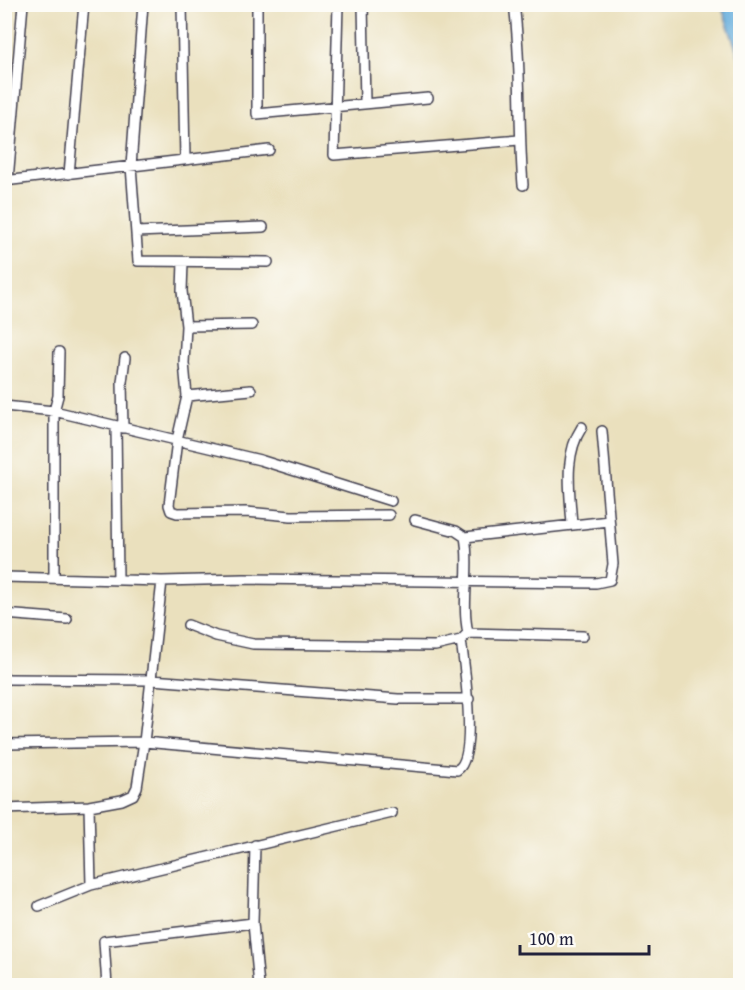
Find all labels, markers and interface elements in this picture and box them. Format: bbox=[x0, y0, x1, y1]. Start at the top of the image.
scale bar bbox=[520, 918, 649, 956]
text: 100 m bbox=[529, 925, 574, 952]

